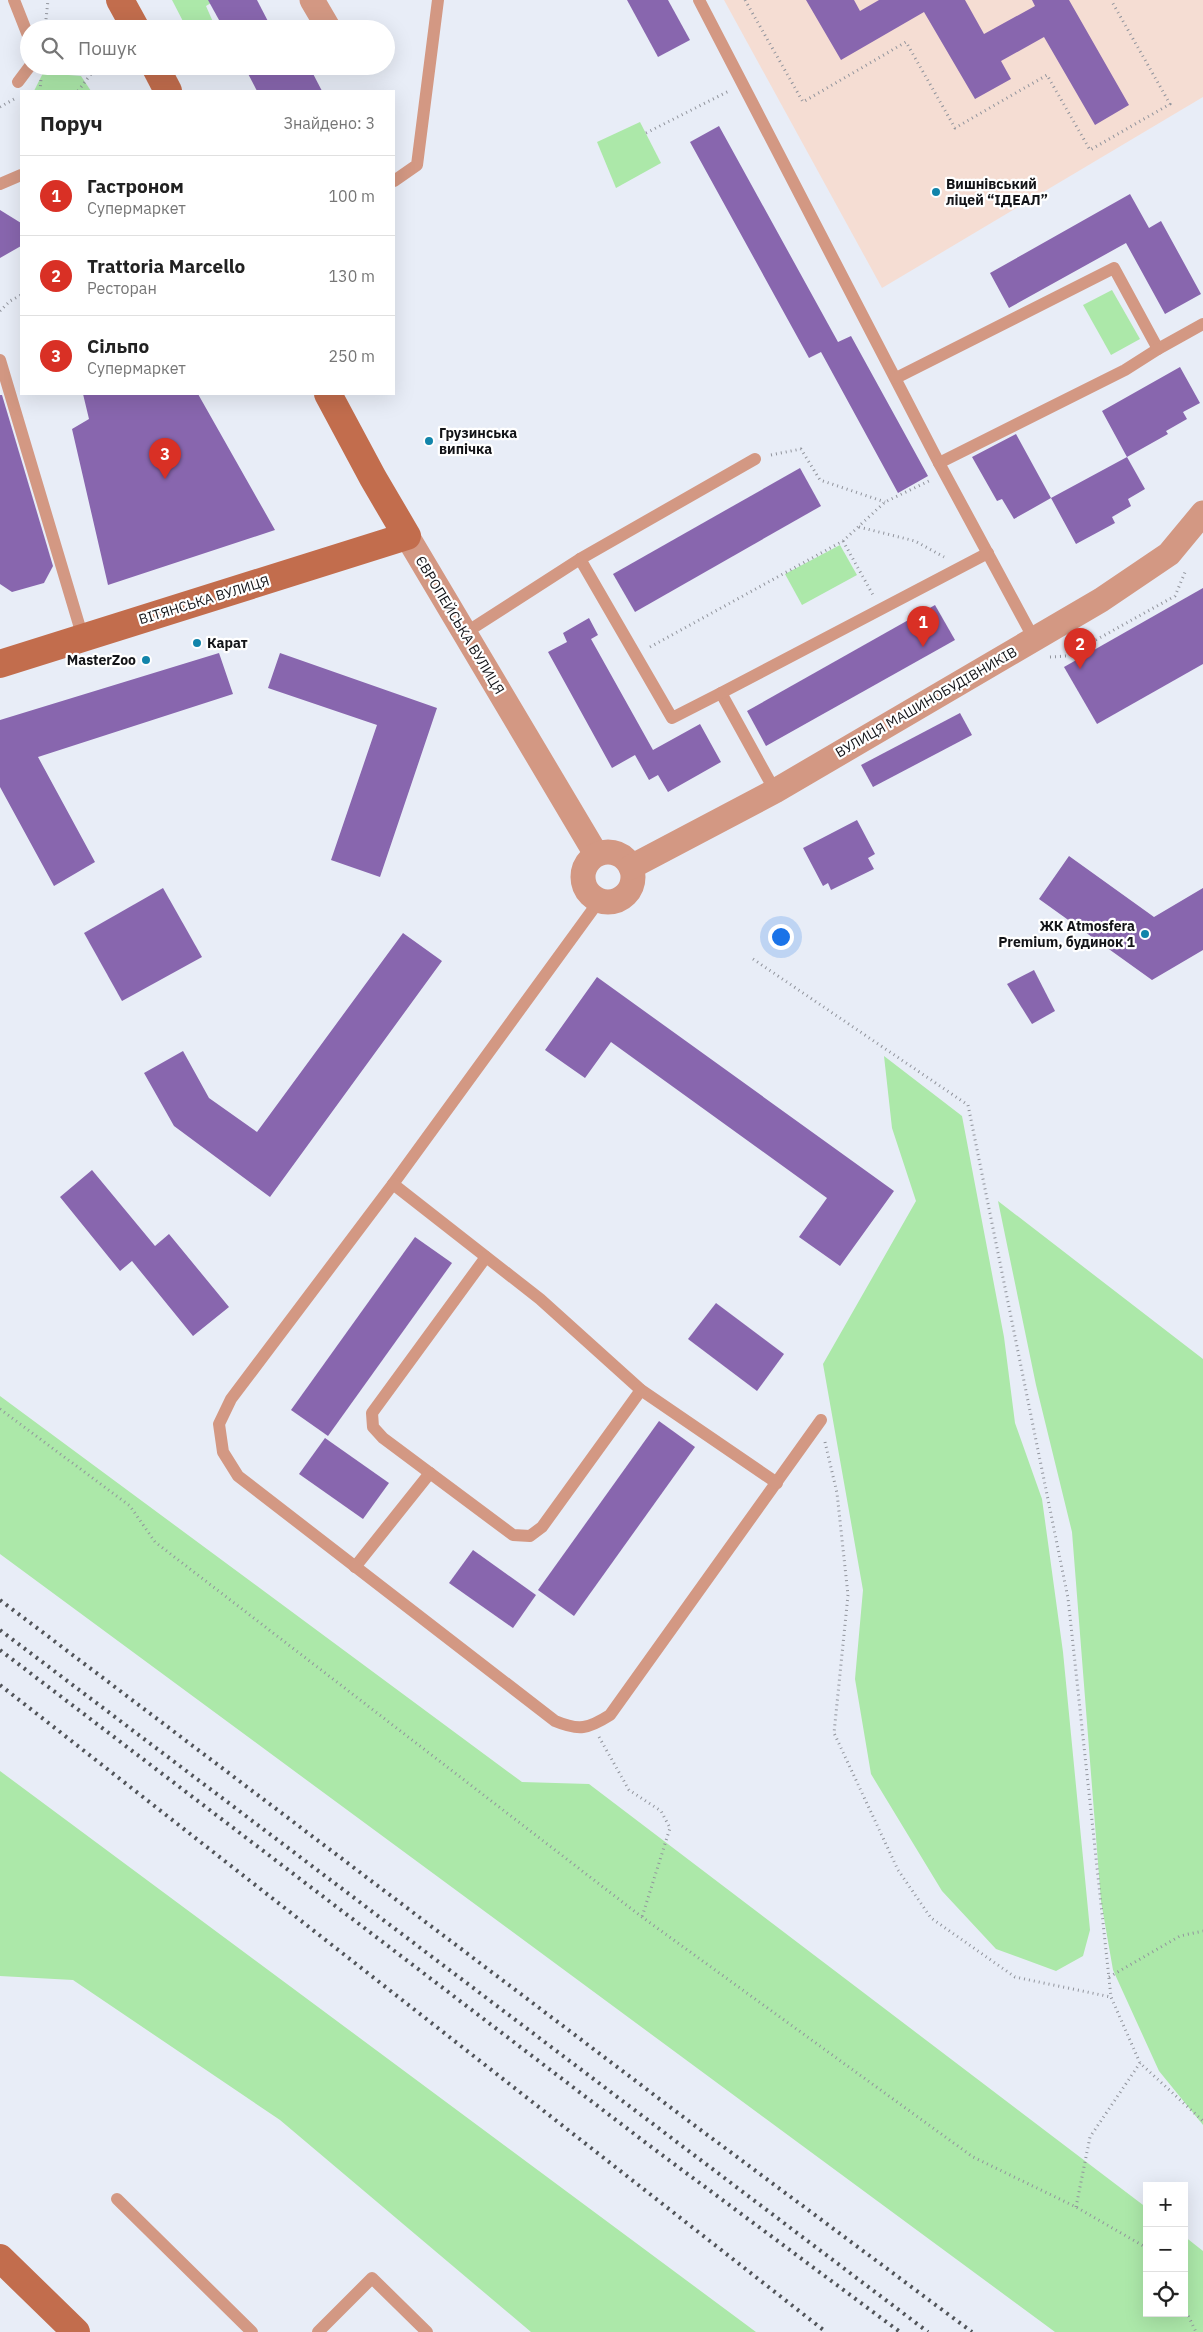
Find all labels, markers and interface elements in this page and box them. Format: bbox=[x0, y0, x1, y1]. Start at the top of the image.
search box bbox=[20, 20, 395, 75]
icon: search bbox=[38, 34, 66, 62]
text: Пошук bbox=[78, 36, 137, 60]
text: Поруч bbox=[40, 109, 103, 137]
text: Знайдено: 3 bbox=[283, 113, 375, 133]
text: Гастроном bbox=[87, 174, 184, 198]
place label: Вишнівський ліцей “ІДЕАЛ” bbox=[946, 175, 1048, 209]
text: 1 bbox=[51, 186, 61, 206]
text: 100 m bbox=[328, 186, 375, 206]
marker: Вишнівський ліцей “ІДЕАЛ” bbox=[930, 186, 942, 198]
text: Супермаркет bbox=[87, 198, 186, 218]
text: Trattoria Marcello bbox=[87, 254, 245, 278]
text: 2 bbox=[51, 266, 61, 286]
text: 130 m bbox=[328, 266, 375, 286]
text: Ресторан bbox=[87, 278, 157, 298]
text: Сільпо bbox=[87, 334, 149, 358]
text: 3 bbox=[51, 346, 61, 366]
text: 250 m bbox=[328, 346, 375, 366]
text: Супермаркет bbox=[87, 358, 186, 378]
place label: Грузинська випічка bbox=[439, 424, 517, 458]
marker: Грузинська випічка bbox=[423, 435, 435, 447]
pin: 3 bbox=[149, 438, 181, 479]
street label: ЄВРОПЕЙСЬКА ВУЛИЦЯ bbox=[412, 552, 509, 698]
street label: ВІТЯНСЬКА ВУЛИЦЯ bbox=[136, 572, 272, 628]
pin: 1 bbox=[907, 606, 939, 647]
pin: 2 bbox=[1064, 628, 1096, 669]
place label: Карат bbox=[207, 634, 248, 652]
marker: Карат bbox=[191, 637, 203, 649]
street label: ВУЛИЦЯ МАШИНОБУДІВНИКІВ bbox=[832, 642, 1020, 762]
place label: MasterZoo bbox=[67, 651, 136, 669]
marker: MasterZoo bbox=[140, 654, 152, 666]
place label: ЖК Atmosfera Premium, будинок 1 bbox=[998, 917, 1136, 951]
your location bbox=[768, 924, 794, 950]
marker: ЖК Atmosfera Premium, будинок 1 bbox=[1139, 928, 1151, 940]
map controls bbox=[1143, 2182, 1188, 2317]
button: + bbox=[1143, 2182, 1188, 2227]
button: − bbox=[1143, 2227, 1188, 2272]
button: locate bbox=[1143, 2272, 1188, 2317]

